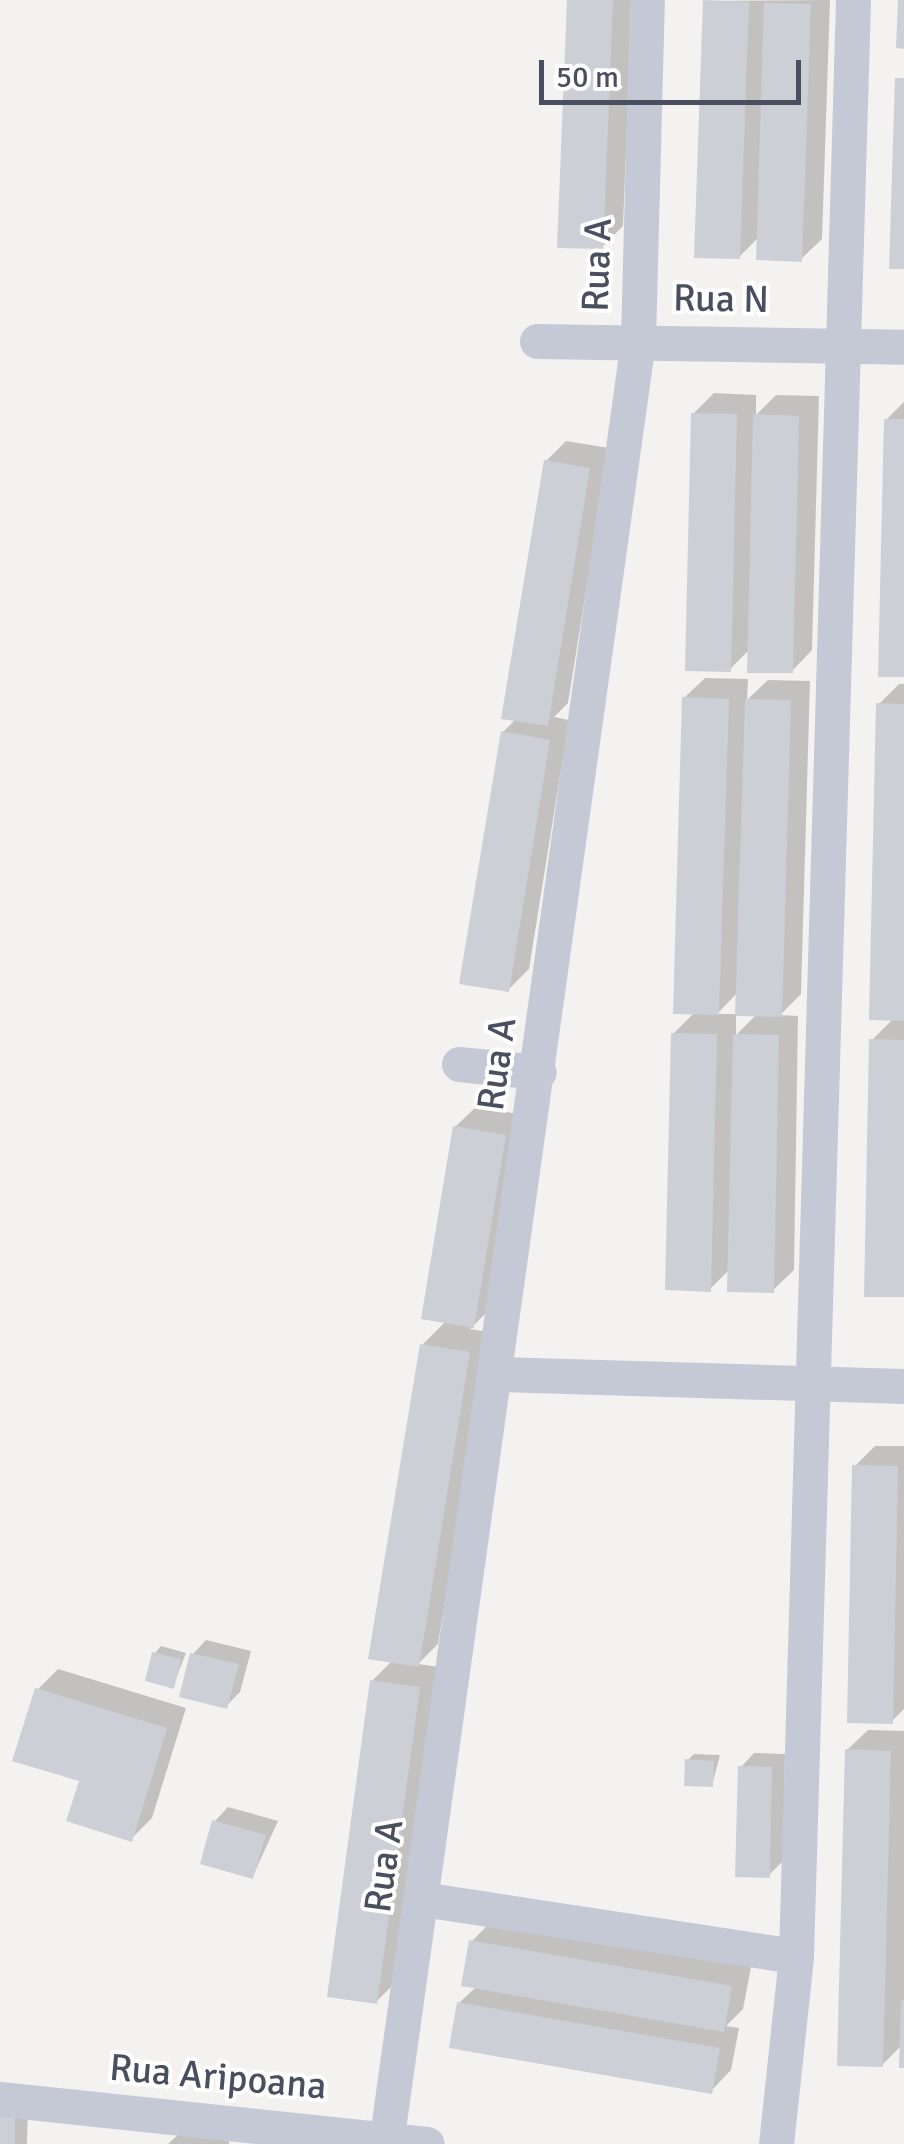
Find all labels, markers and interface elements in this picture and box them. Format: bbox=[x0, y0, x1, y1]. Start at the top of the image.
scale bar bbox=[544, 40, 806, 102]
text: 50 m bbox=[556, 59, 619, 96]
street label: Rua A bbox=[573, 217, 621, 313]
street label: Rua N bbox=[672, 275, 770, 323]
street label: Rua A bbox=[468, 1014, 526, 1114]
street label: Rua A bbox=[355, 1816, 413, 1916]
street label: Rua Aripoana bbox=[108, 2045, 328, 2109]

